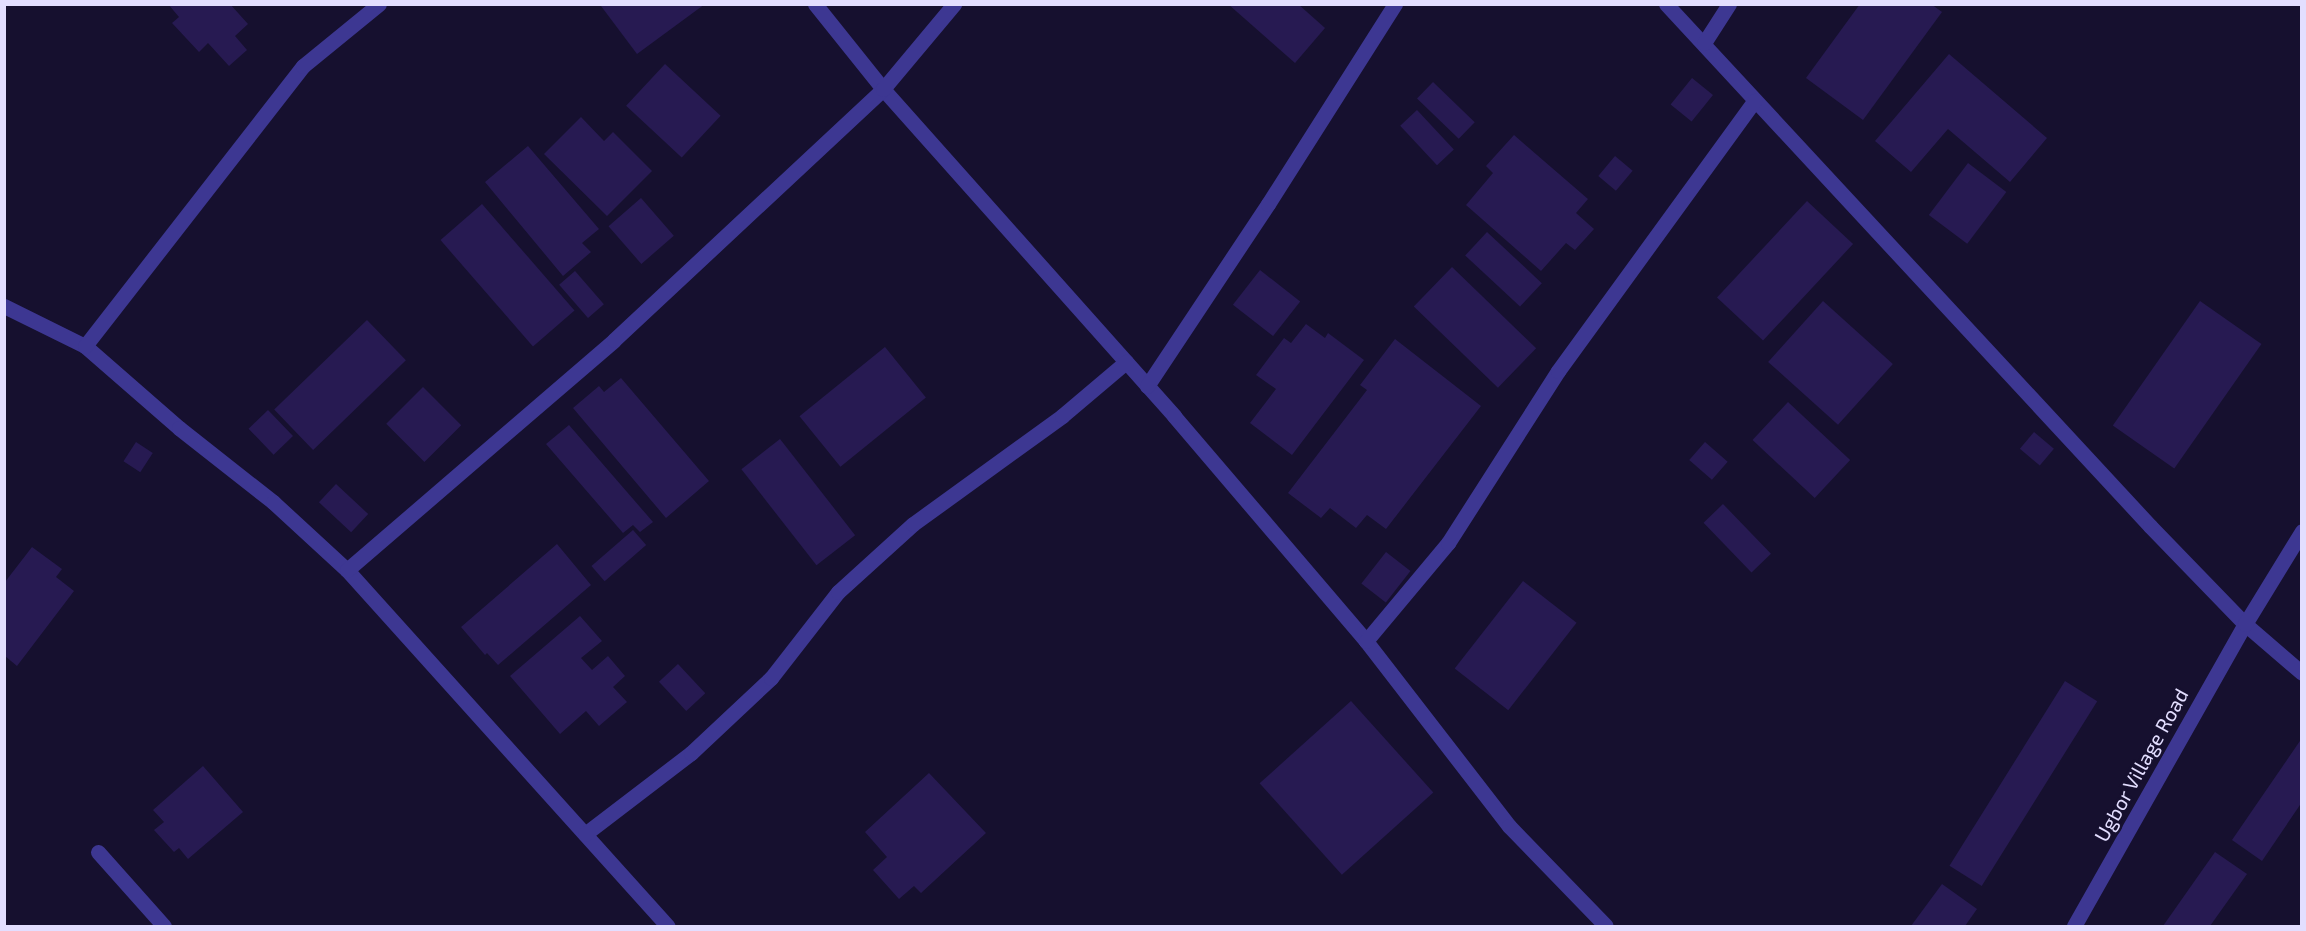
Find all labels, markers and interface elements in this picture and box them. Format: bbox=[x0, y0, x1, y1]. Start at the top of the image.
street label: Ugbor Village Road bbox=[2089, 684, 2193, 846]

